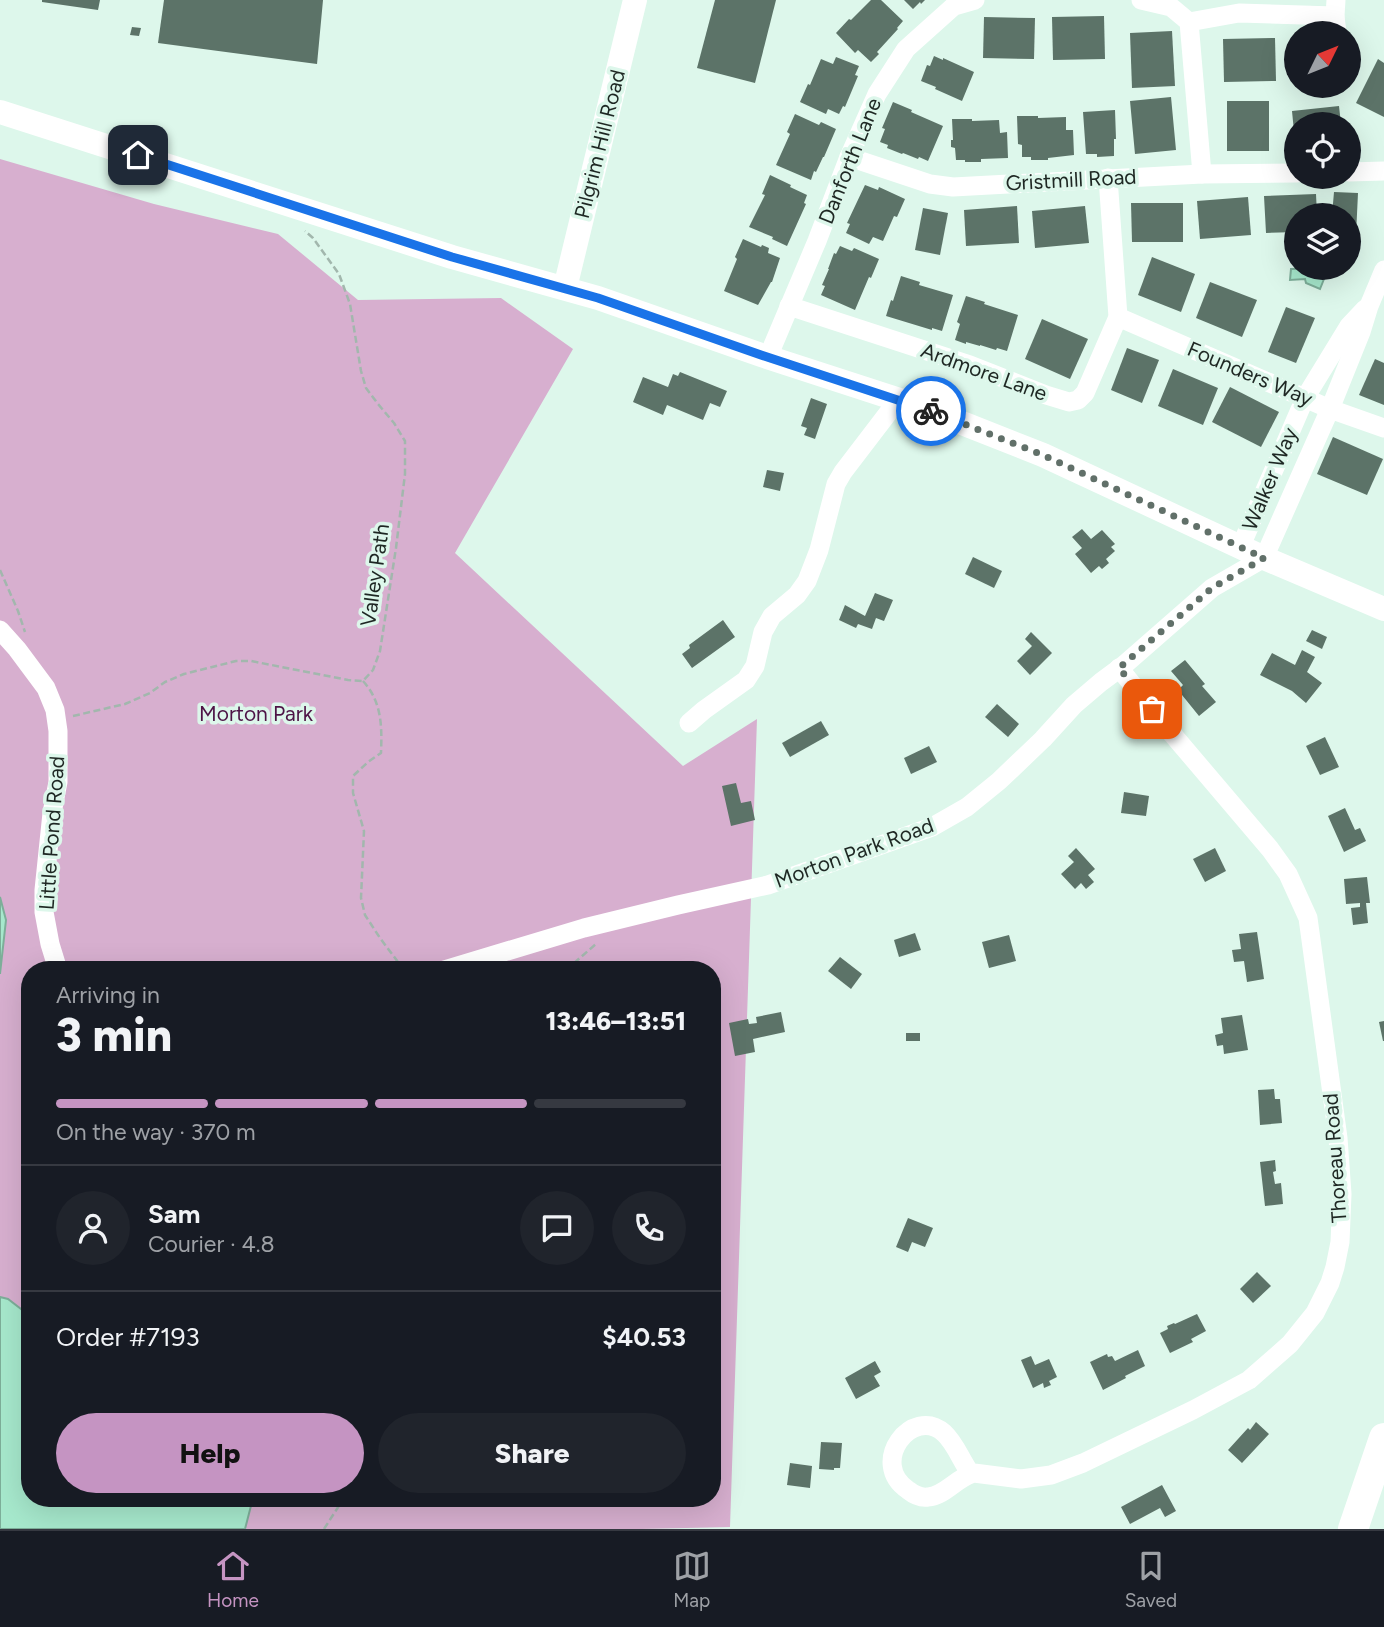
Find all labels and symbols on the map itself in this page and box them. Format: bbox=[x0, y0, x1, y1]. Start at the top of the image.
north arrow bbox=[1284, 21, 1362, 98]
street label: Pilgrim Hill Road bbox=[569, 67, 630, 221]
street label: Danforth Lane bbox=[813, 94, 886, 227]
pin bbox=[108, 125, 168, 185]
street label: Gristmill Road bbox=[1005, 164, 1137, 195]
street label: Founders Way bbox=[1184, 336, 1317, 411]
street label: Ardmore Lane bbox=[918, 337, 1051, 406]
courier bbox=[896, 376, 966, 446]
street label: Walker Way bbox=[1237, 424, 1302, 534]
street label: Valley Path bbox=[355, 522, 394, 628]
pin bbox=[1122, 679, 1182, 739]
park label: Morton Park bbox=[199, 701, 314, 726]
street label: Little Pond Road bbox=[34, 755, 69, 911]
street label: Morton Park Road bbox=[771, 812, 937, 893]
street label: Thoreau Road bbox=[1317, 1092, 1352, 1224]

